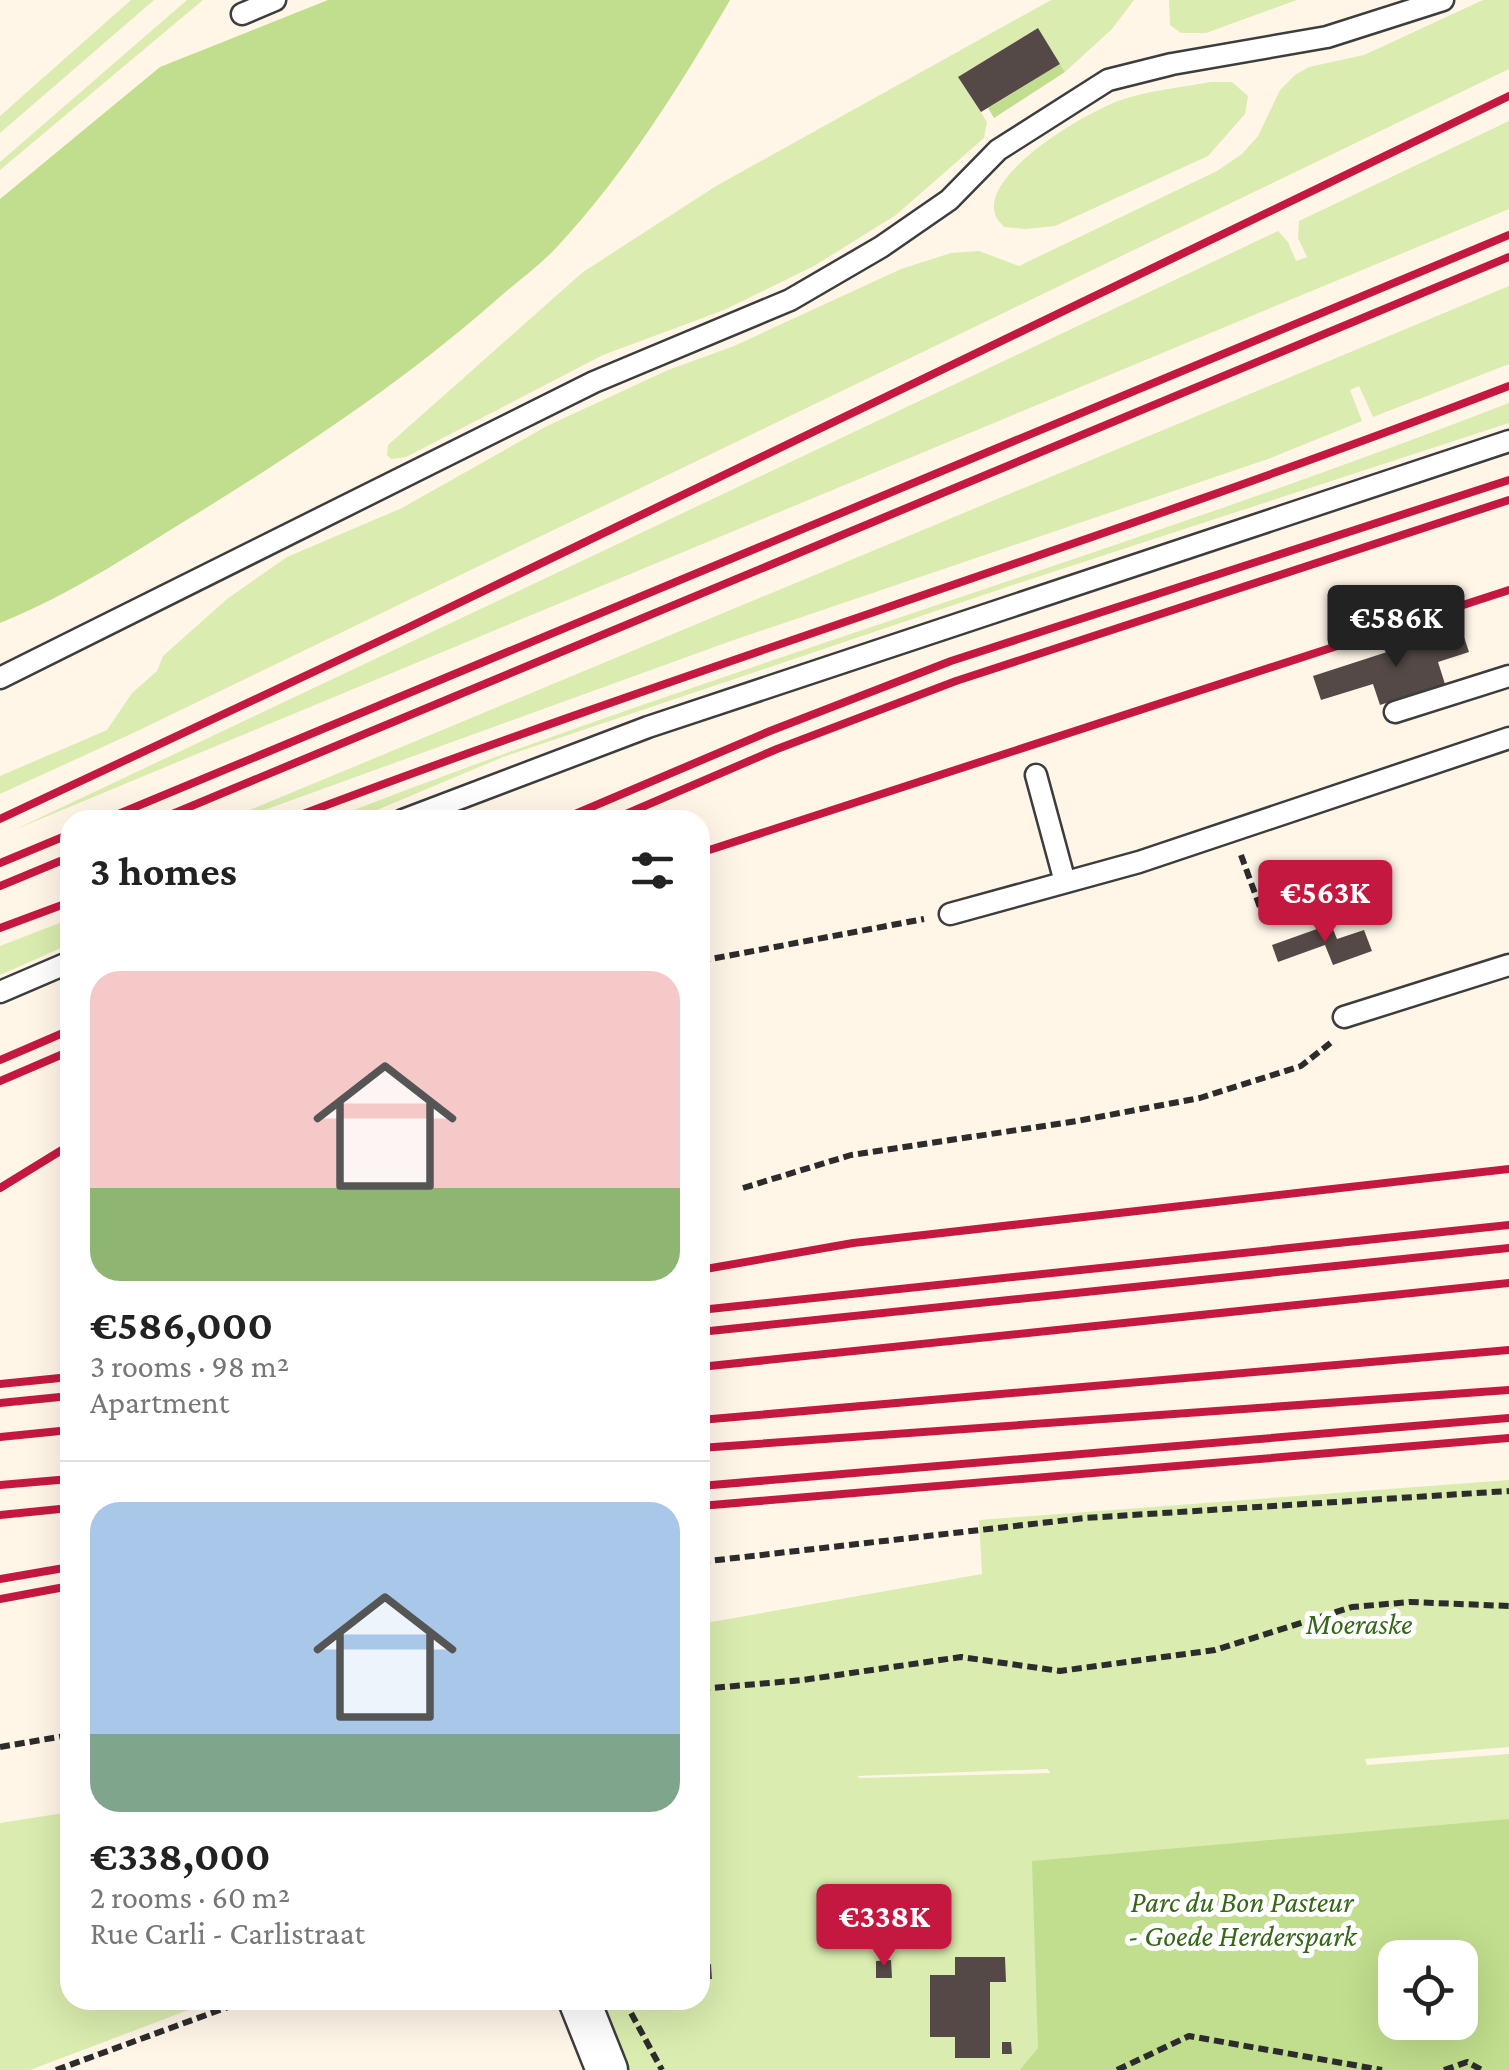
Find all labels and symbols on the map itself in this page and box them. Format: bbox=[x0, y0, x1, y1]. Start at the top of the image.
pin: €586K bbox=[1326, 585, 1466, 670]
pin: €563K bbox=[1255, 860, 1395, 945]
park label: Moeraske bbox=[1305, 1607, 1412, 1640]
pin: €338K bbox=[814, 1884, 954, 1969]
park label: Parc du Bon Pasteur - Goede Herderspark bbox=[1128, 1885, 1358, 1953]

